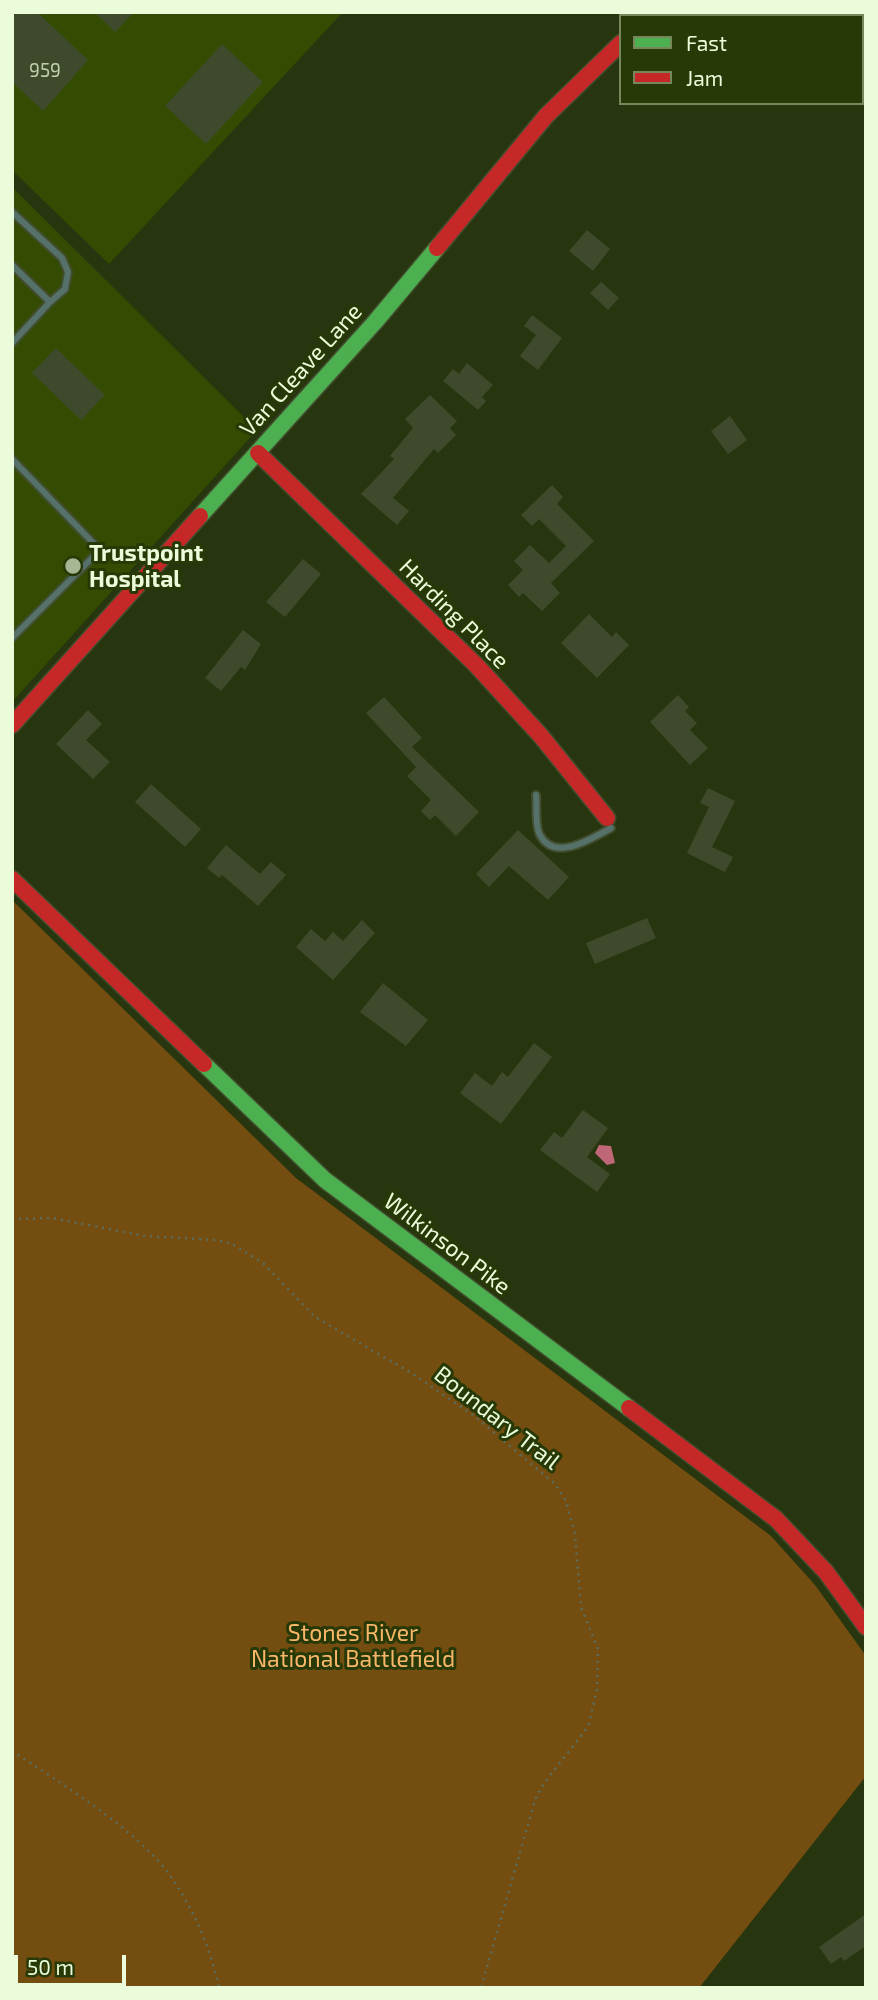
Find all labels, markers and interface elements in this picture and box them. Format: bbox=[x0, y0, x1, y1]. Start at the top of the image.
legend bbox=[619, 14, 864, 105]
text: Fast bbox=[686, 30, 727, 55]
house number: 959 bbox=[29, 60, 61, 82]
text: Jam bbox=[686, 65, 723, 90]
street label: Van Cleave Lane bbox=[234, 298, 368, 442]
place label: Trustpoint Hospital bbox=[89, 539, 203, 593]
street label: Harding Place bbox=[393, 553, 515, 675]
marker: Trustpoint Hospital bbox=[63, 556, 83, 576]
street label: Wilkinson Pike bbox=[378, 1187, 516, 1301]
street label: Boundary Trail bbox=[429, 1360, 565, 1476]
park label: Stones River National Battlefield bbox=[251, 1619, 455, 1673]
scale bar bbox=[18, 1940, 130, 1984]
text: 50 m bbox=[27, 1954, 74, 1979]

